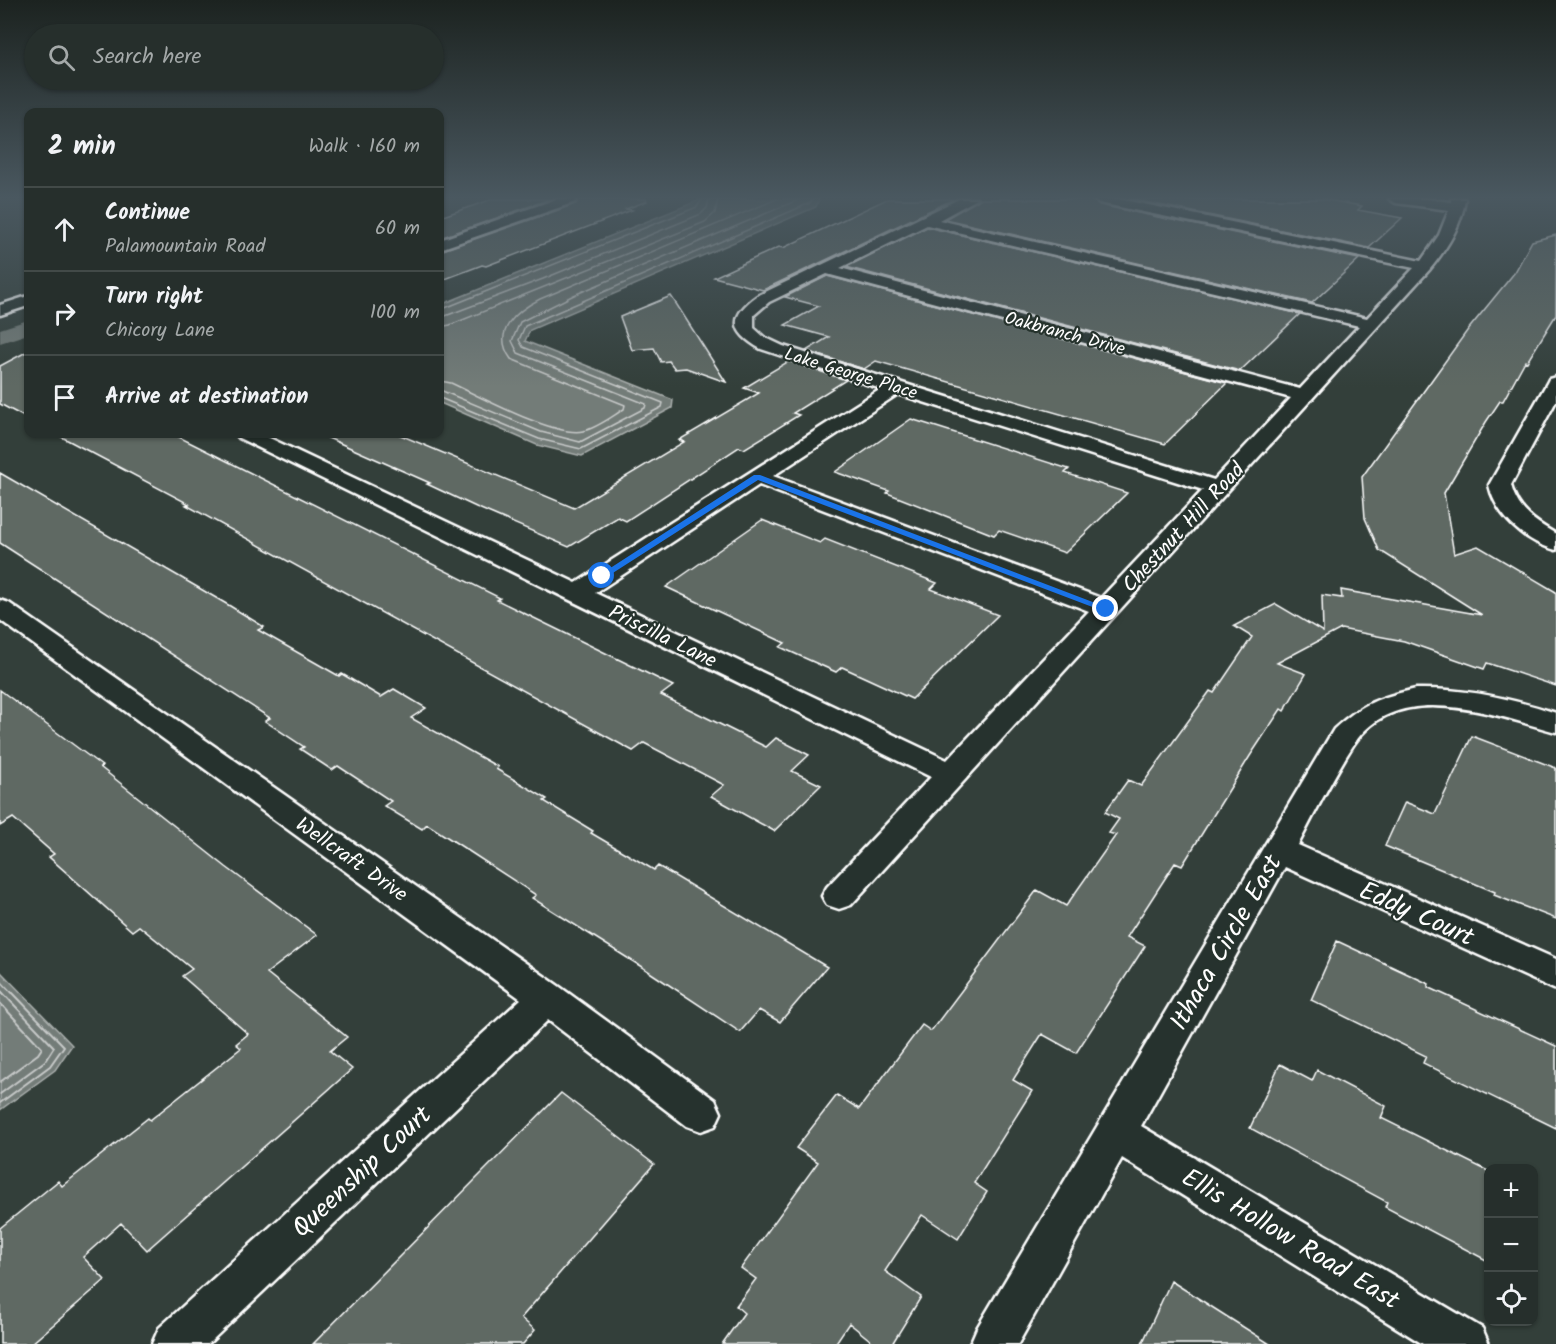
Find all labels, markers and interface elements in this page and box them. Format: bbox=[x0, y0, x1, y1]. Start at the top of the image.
search box bbox=[24, 24, 444, 90]
text: Search here bbox=[93, 40, 201, 75]
icon: search bbox=[45, 41, 78, 74]
text: 2 min bbox=[48, 126, 116, 168]
text: Walk · 160 m bbox=[309, 131, 420, 163]
text: Continue bbox=[105, 196, 190, 231]
icon: ahead bbox=[48, 213, 81, 246]
text: 60 m bbox=[375, 213, 420, 245]
text: Palamountain Road bbox=[105, 231, 265, 263]
text: Turn right bbox=[105, 280, 203, 315]
icon: right bbox=[48, 297, 81, 330]
text: 100 m bbox=[370, 297, 420, 329]
street label: Oakbranch Drive bbox=[1001, 304, 1128, 364]
text: Chicory Lane bbox=[105, 315, 214, 347]
street label: Lake George Place bbox=[780, 340, 921, 408]
text: Arrive at destination bbox=[105, 380, 308, 415]
icon: arrive bbox=[48, 381, 81, 414]
street label: Chestnut Hill Road bbox=[1115, 455, 1254, 601]
route start bbox=[588, 562, 614, 588]
route end bbox=[1092, 595, 1118, 621]
street label: Priscilla Lane bbox=[602, 597, 723, 678]
street label: Wellcraft Drive bbox=[288, 809, 415, 912]
street label: Ithaca Circle East bbox=[1159, 846, 1295, 1039]
street label: Eddy Court bbox=[1352, 871, 1481, 959]
street label: Queenship Court bbox=[283, 1095, 443, 1249]
street label: Ellis Hollow Road East bbox=[1173, 1158, 1408, 1322]
map controls bbox=[1484, 1164, 1538, 1326]
button: + bbox=[1484, 1164, 1538, 1218]
button: − bbox=[1484, 1218, 1538, 1272]
button: locate bbox=[1484, 1272, 1538, 1326]

